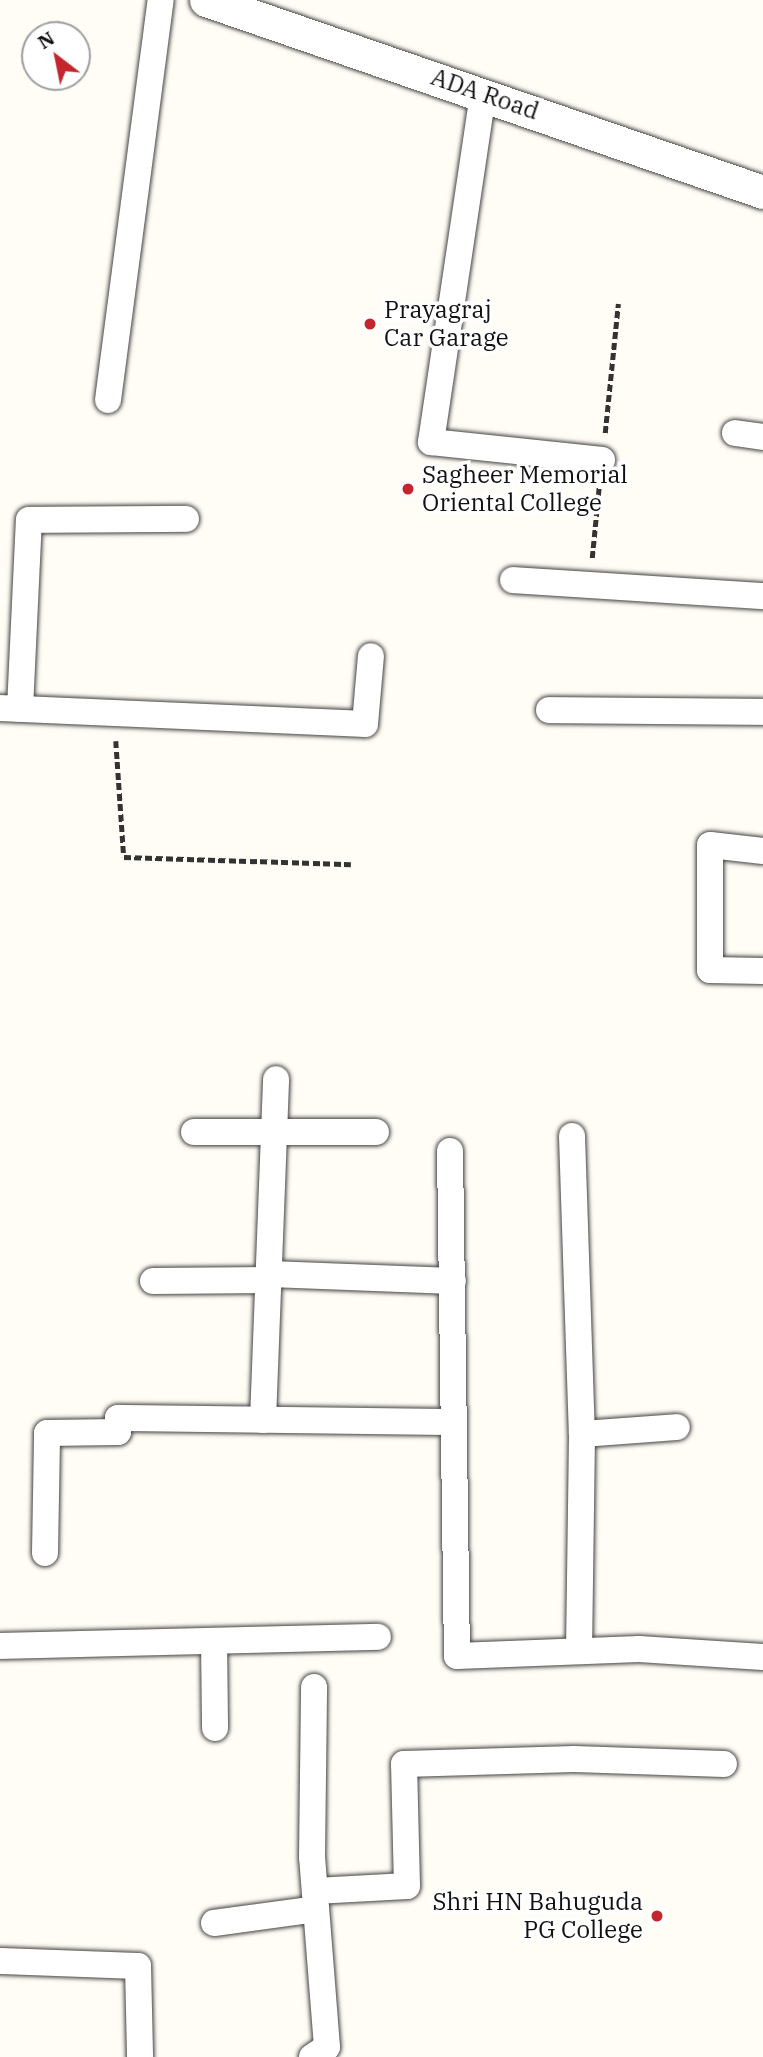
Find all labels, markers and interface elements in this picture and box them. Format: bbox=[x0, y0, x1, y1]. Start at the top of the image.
north arrow bbox=[21, 21, 91, 91]
text: N bbox=[33, 26, 59, 54]
street label: ADA Road bbox=[427, 62, 543, 126]
place label: Prayagraj Car Garage bbox=[384, 296, 509, 352]
marker: Prayagraj Car Garage bbox=[362, 316, 378, 332]
place label: Sagheer Memorial Oriental College bbox=[422, 461, 628, 517]
marker: Sagheer Memorial Oriental College bbox=[400, 481, 416, 497]
place label: Shri HN Bahuguda PG College bbox=[432, 1888, 643, 1944]
marker: Shri HN Bahuguda PG College bbox=[649, 1908, 665, 1924]

